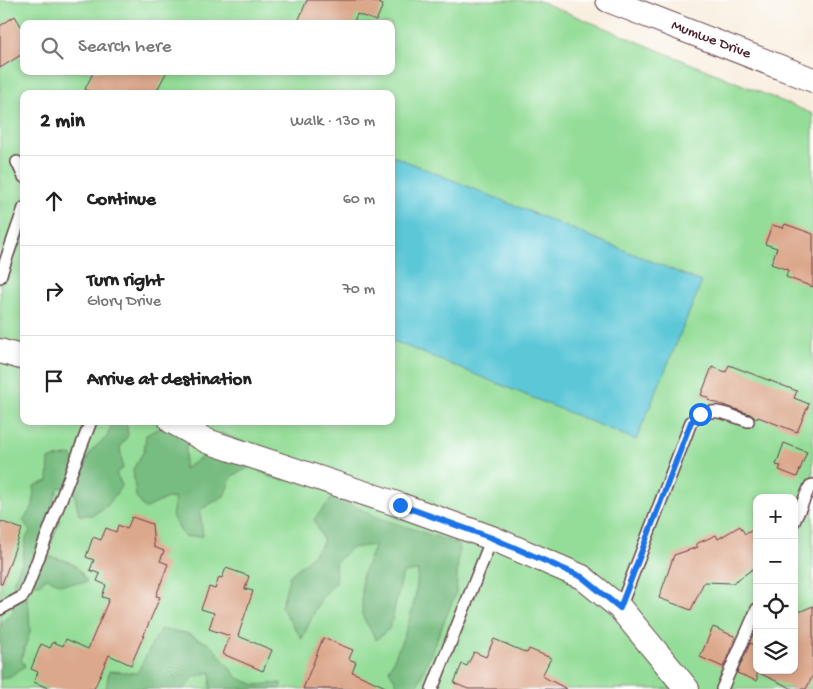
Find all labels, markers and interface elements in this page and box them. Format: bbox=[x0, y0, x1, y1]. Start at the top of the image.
street label: Mumwe Drive bbox=[669, 17, 754, 63]
search box bbox=[20, 20, 395, 75]
icon: search bbox=[38, 34, 66, 62]
text: Search here bbox=[78, 36, 172, 59]
text: 2 min bbox=[40, 110, 85, 135]
text: Walk · 130 m bbox=[290, 113, 375, 132]
icon: ahead bbox=[40, 187, 68, 215]
text: Continue bbox=[87, 189, 156, 212]
text: 60 m bbox=[343, 191, 375, 210]
text: Turn right bbox=[87, 270, 163, 293]
icon: right bbox=[40, 277, 68, 305]
text: 70 m bbox=[342, 281, 375, 300]
text: Glory Drive bbox=[87, 293, 161, 312]
icon: arrive bbox=[40, 367, 68, 395]
text: Arrive at destination bbox=[87, 369, 251, 392]
route start bbox=[689, 403, 712, 426]
route end bbox=[389, 494, 412, 517]
map controls bbox=[753, 494, 798, 674]
button: + bbox=[753, 494, 798, 539]
button: − bbox=[753, 539, 798, 584]
button: locate bbox=[753, 584, 798, 629]
button: layers bbox=[753, 629, 798, 674]

